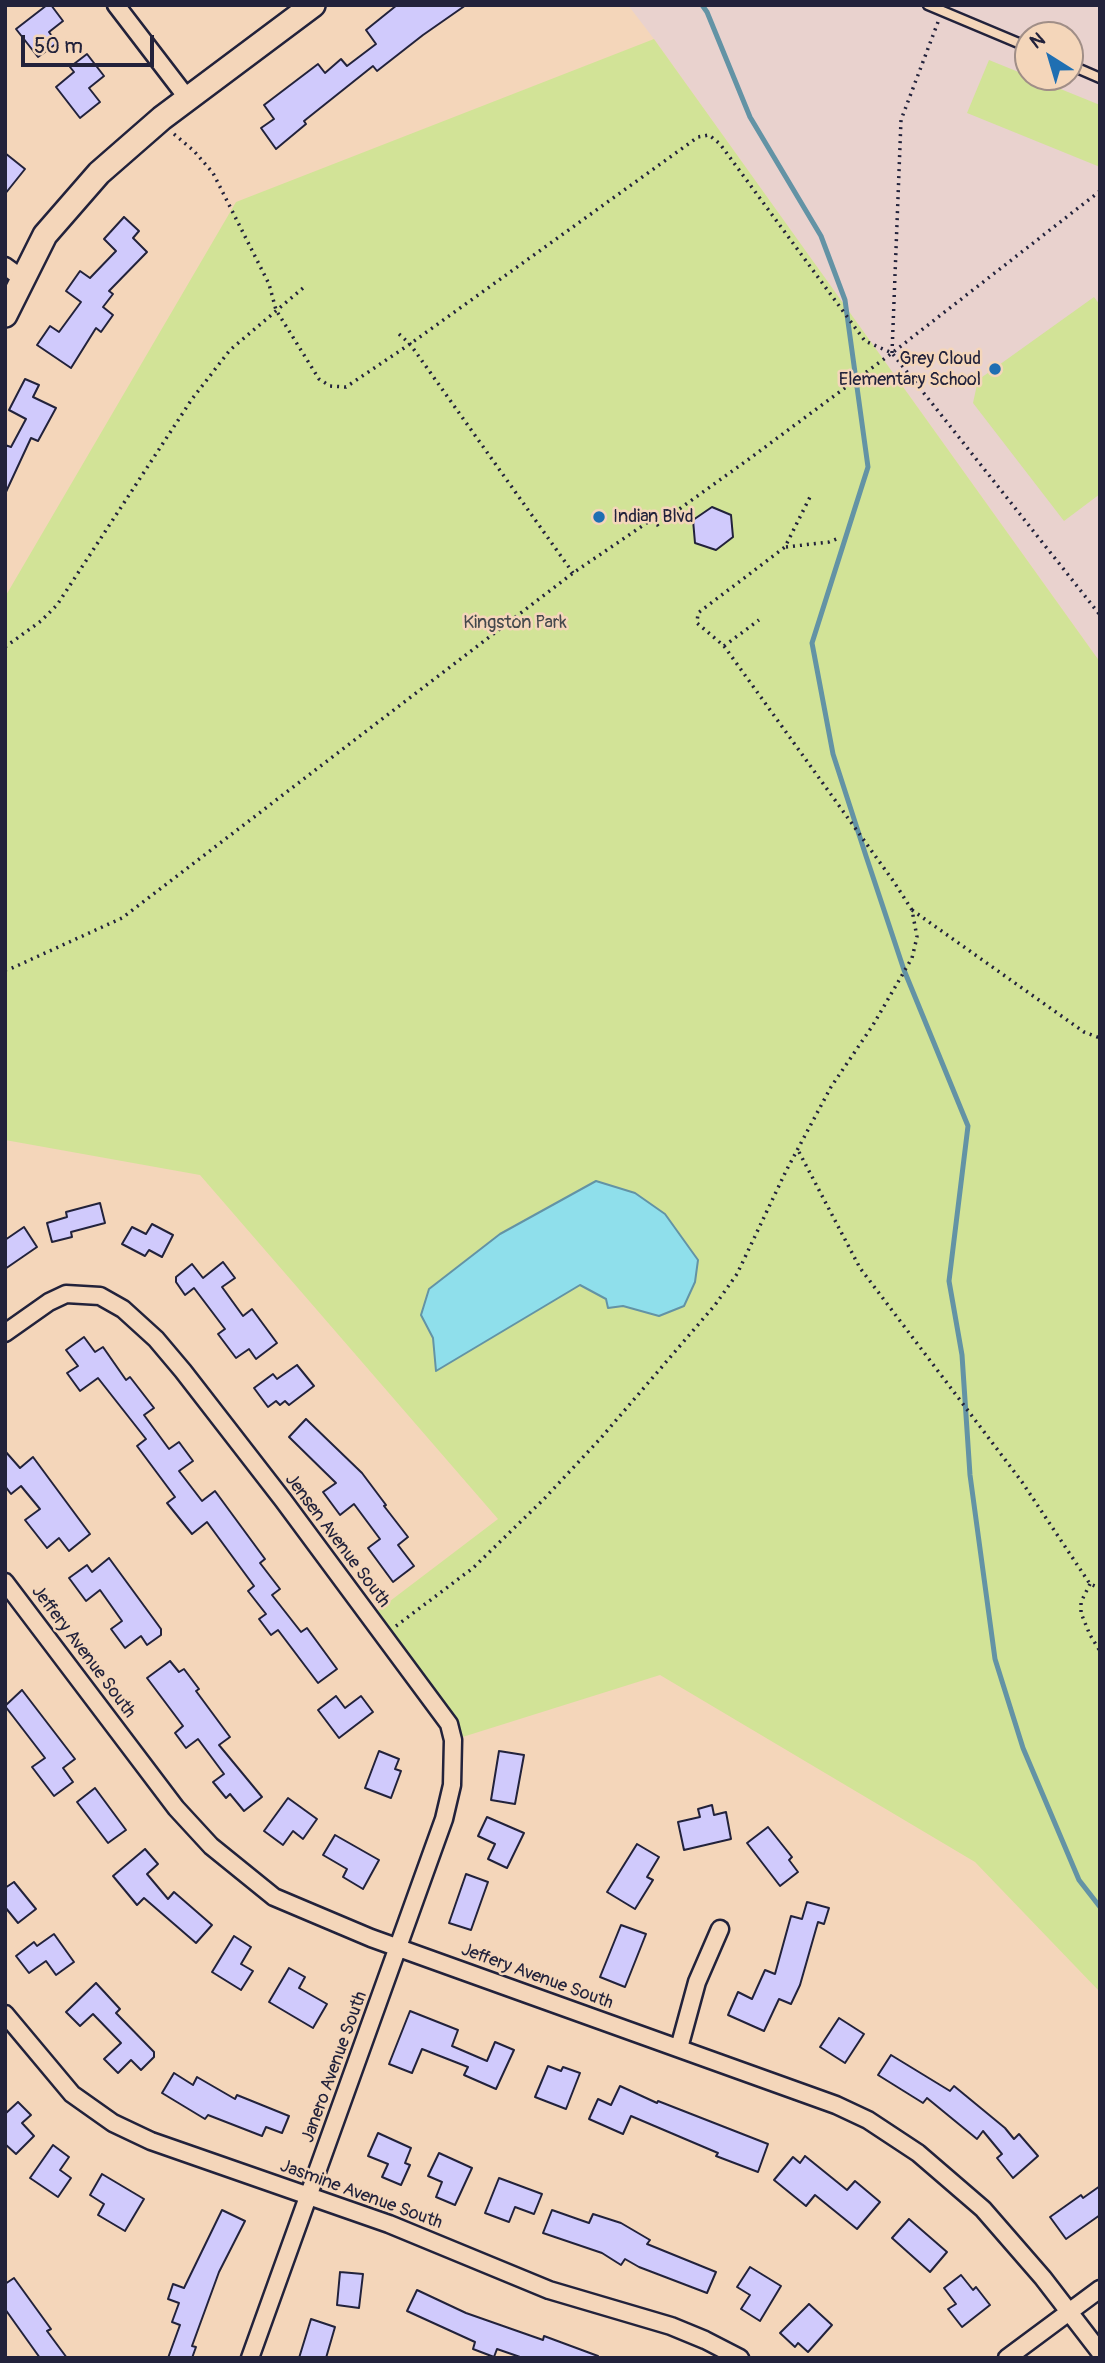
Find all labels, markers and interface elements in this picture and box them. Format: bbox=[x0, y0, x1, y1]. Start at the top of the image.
scale bar bbox=[24, 21, 158, 65]
north arrow bbox=[1014, 21, 1084, 91]
text: N bbox=[1025, 27, 1050, 54]
text: 50 m bbox=[34, 33, 83, 60]
place label: Grey Cloud Elementary School bbox=[839, 348, 981, 390]
marker: Grey Cloud Elementary School bbox=[987, 361, 1003, 377]
place label: Indian Blvd bbox=[613, 506, 694, 528]
marker: Indian Blvd bbox=[591, 509, 607, 525]
park label: Kingston Park bbox=[463, 612, 567, 634]
street label: Jensen Avenue South bbox=[280, 1470, 394, 1612]
street label: Jeffery Avenue South bbox=[26, 1581, 140, 1723]
street label: Jeffery Avenue South bbox=[458, 1939, 616, 2015]
street label: Janero Avenue South bbox=[298, 1988, 372, 2146]
street label: Jasmine Avenue South bbox=[277, 2156, 445, 2234]

